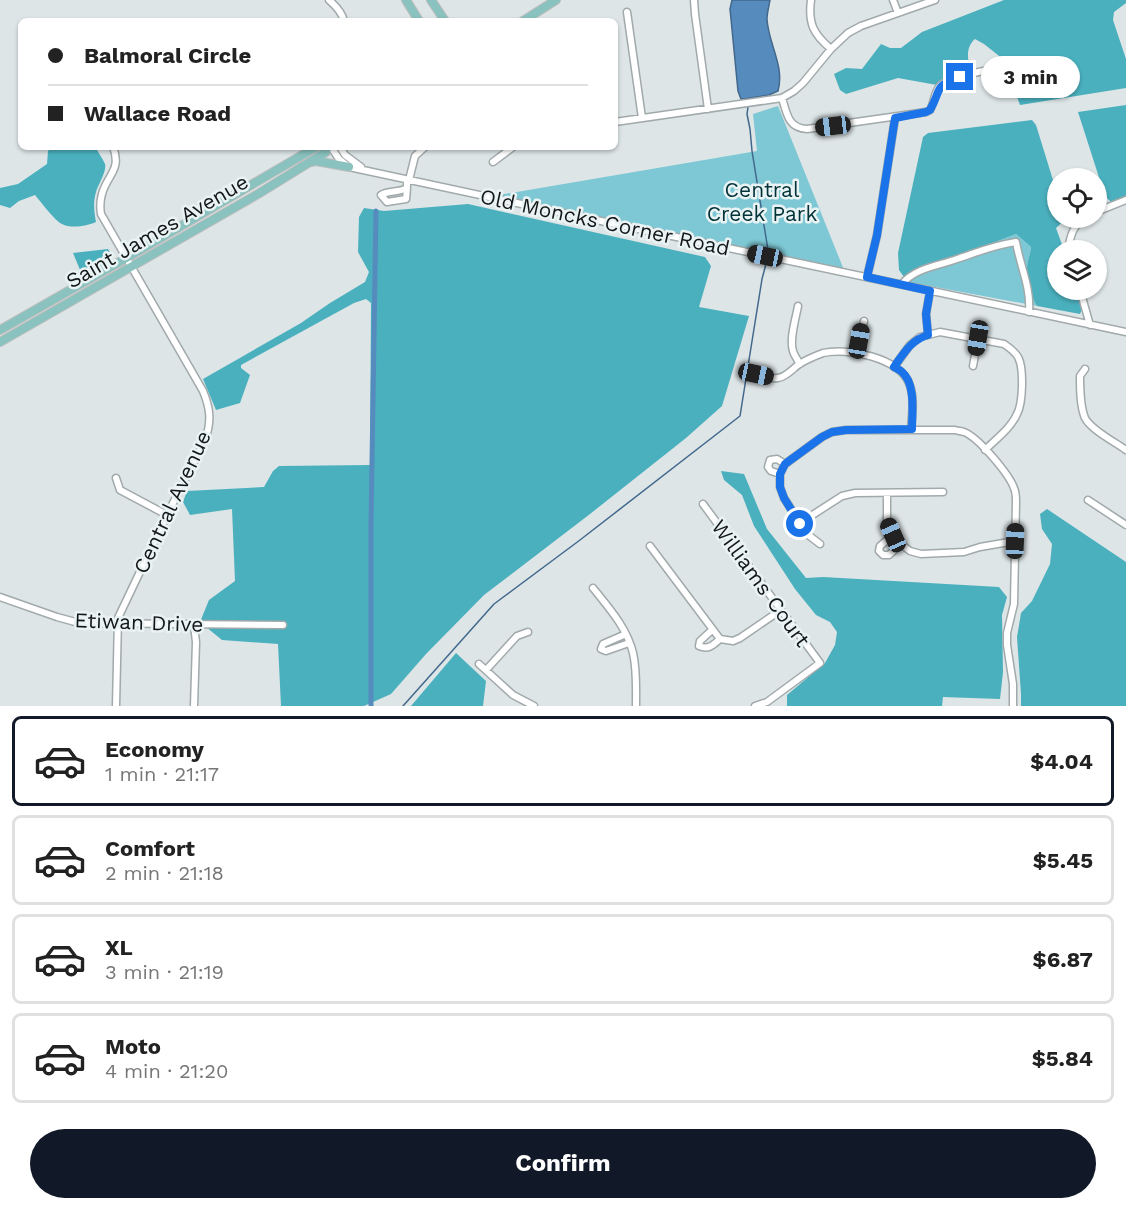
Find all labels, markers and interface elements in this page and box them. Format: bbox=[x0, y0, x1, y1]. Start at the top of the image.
text: Balmoral Circle bbox=[84, 43, 251, 68]
callout: 3 min bbox=[981, 56, 1080, 98]
route end bbox=[946, 63, 973, 90]
text: 3 min bbox=[1003, 65, 1058, 89]
text: Wallace Road bbox=[84, 101, 231, 126]
car bbox=[814, 115, 852, 137]
map controls bbox=[1047, 168, 1107, 300]
button: locate bbox=[1047, 168, 1107, 228]
street label: Saint James Avenue bbox=[61, 169, 253, 293]
park label: Central Creek Park bbox=[707, 177, 817, 226]
street label: Old Moncks Corner Road bbox=[478, 183, 732, 261]
button: layers bbox=[1047, 240, 1107, 300]
car bbox=[746, 243, 784, 269]
car bbox=[966, 319, 990, 357]
car bbox=[847, 322, 871, 360]
car bbox=[737, 361, 775, 387]
street label: Central Avenue bbox=[128, 427, 216, 577]
route start bbox=[786, 510, 813, 537]
street label: Williams Court bbox=[706, 515, 816, 652]
car bbox=[877, 515, 909, 555]
car bbox=[1005, 523, 1025, 559]
street label: Etiwan Drive bbox=[74, 607, 204, 637]
icon: car bbox=[33, 734, 87, 788]
text: Economy bbox=[105, 737, 204, 762]
text: $4.04 bbox=[1030, 749, 1093, 774]
text: 1 min · 21:17 bbox=[105, 762, 219, 786]
icon: car bbox=[33, 833, 87, 887]
text: Comfort bbox=[105, 836, 195, 861]
text: $5.45 bbox=[1033, 848, 1093, 873]
text: 2 min · 21:18 bbox=[105, 861, 224, 885]
icon: car bbox=[33, 932, 87, 986]
text: XL bbox=[105, 935, 133, 960]
text: $6.87 bbox=[1033, 947, 1093, 972]
text: 3 min · 21:19 bbox=[105, 960, 224, 984]
icon: car bbox=[33, 1031, 87, 1085]
text: Moto bbox=[105, 1034, 161, 1059]
text: $5.84 bbox=[1032, 1046, 1093, 1071]
text: 4 min · 21:20 bbox=[105, 1059, 228, 1083]
button: Confirm bbox=[30, 1129, 1096, 1198]

